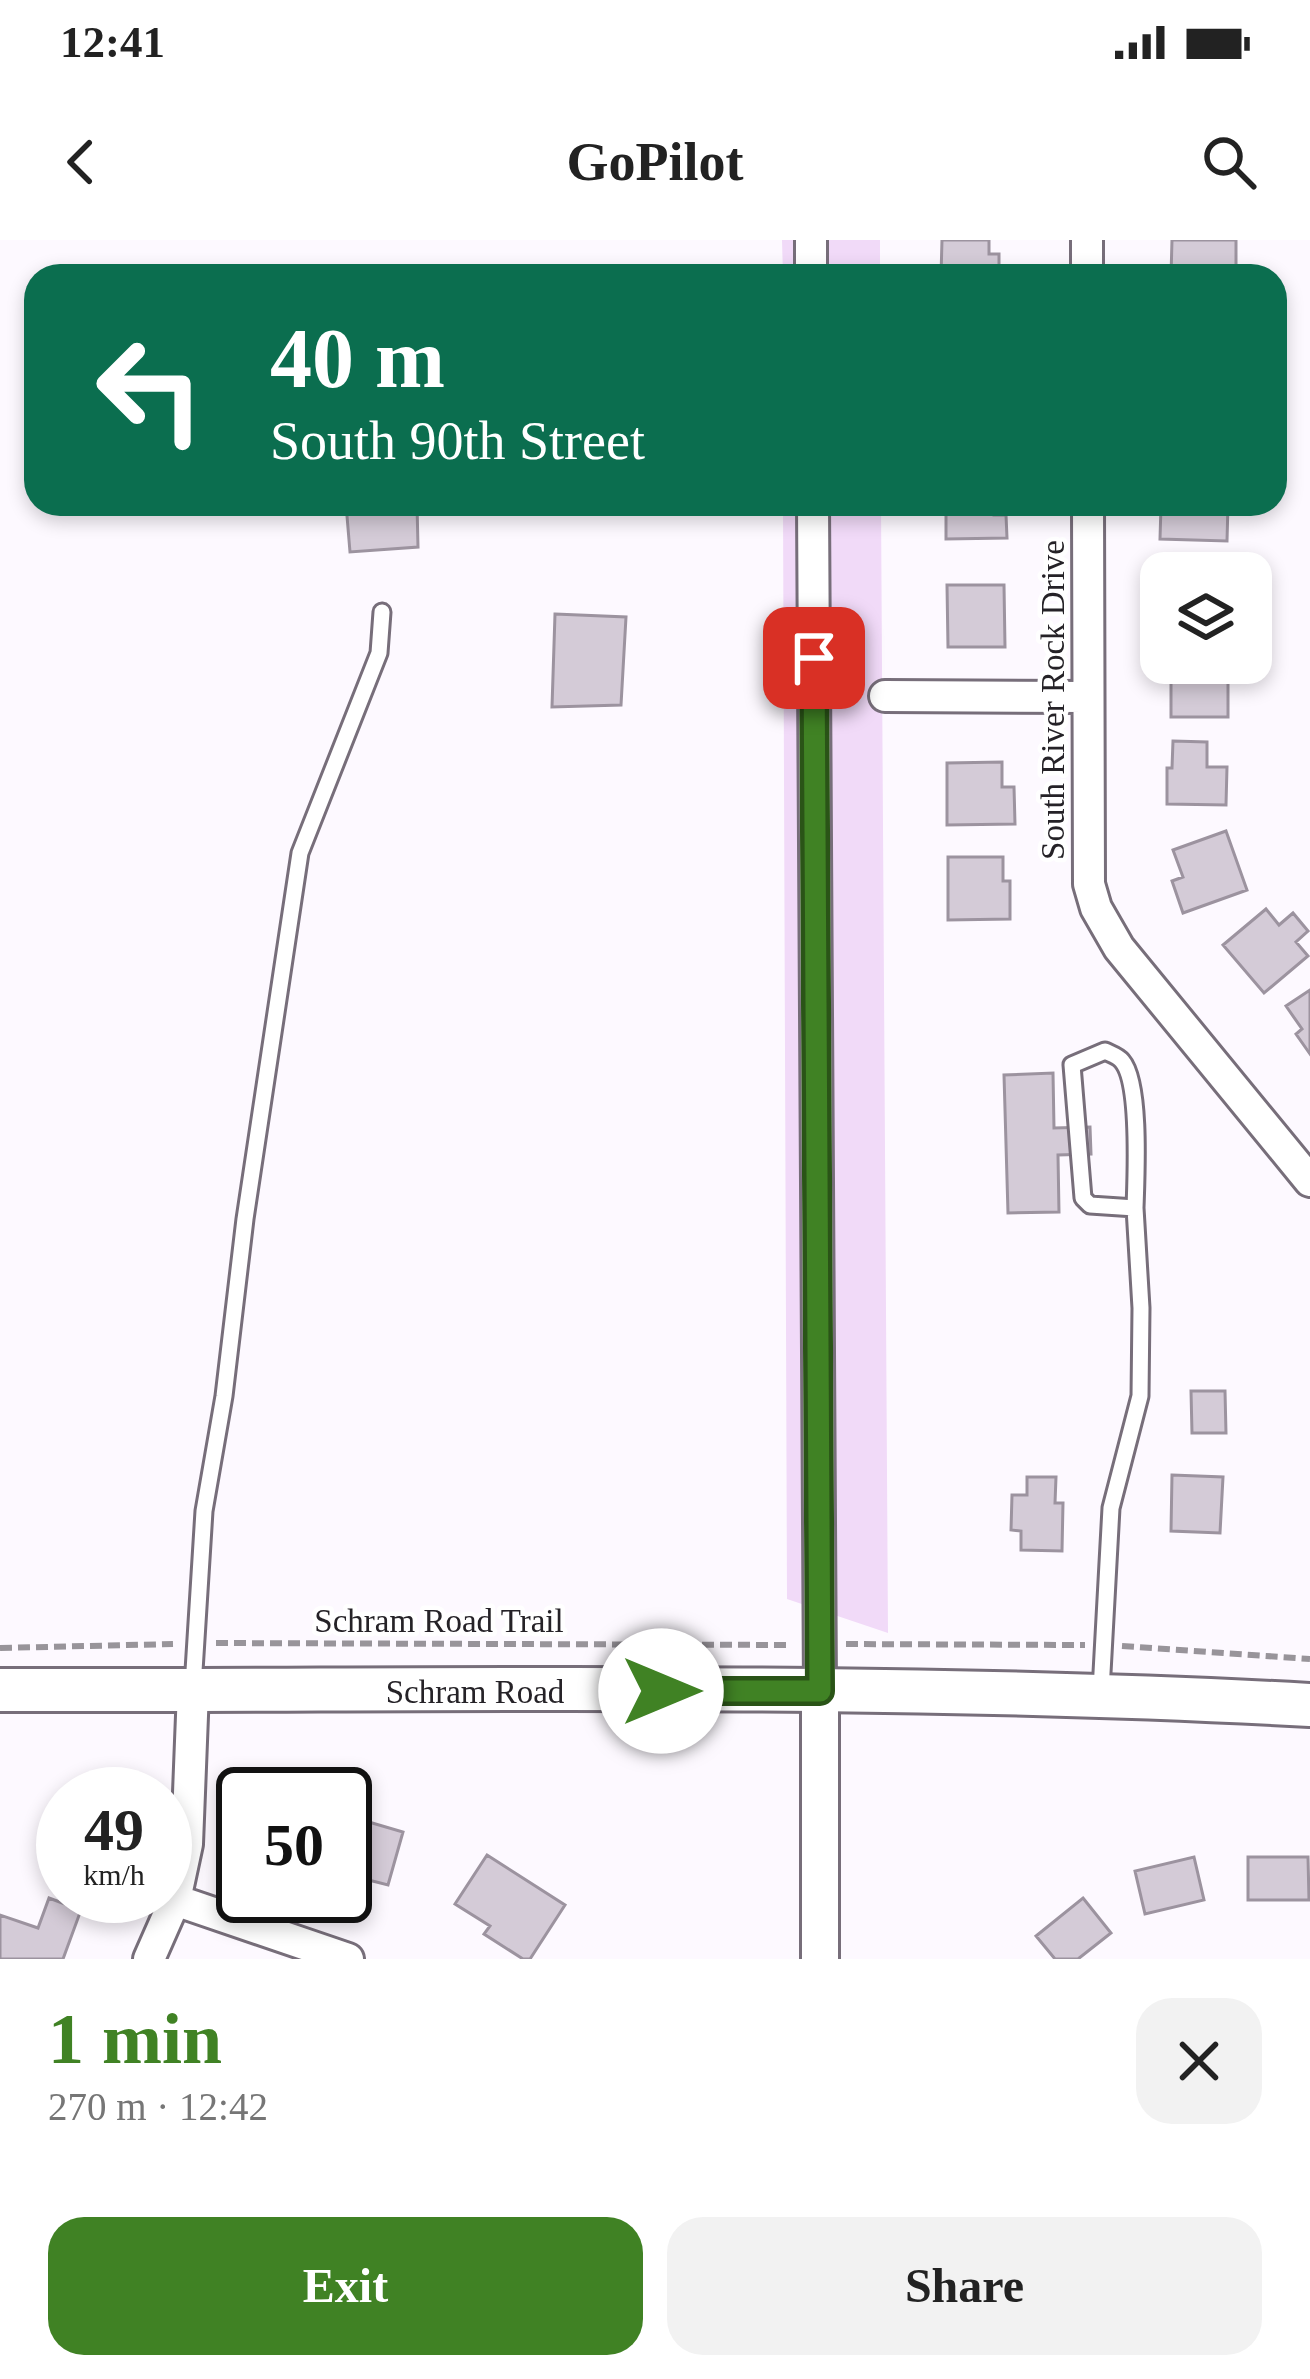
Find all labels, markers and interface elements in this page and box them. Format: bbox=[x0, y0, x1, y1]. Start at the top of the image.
text: 12:41 bbox=[60, 17, 165, 67]
icon: back bbox=[48, 129, 114, 195]
icon: search bbox=[1196, 129, 1262, 195]
text: GoPilot bbox=[567, 132, 743, 192]
icon: left bbox=[72, 312, 228, 468]
text: 40 m bbox=[270, 312, 445, 405]
text: South 90th Street bbox=[270, 411, 645, 471]
street label: South River Rock Drive bbox=[1035, 540, 1071, 860]
map controls bbox=[1140, 552, 1272, 684]
button: layers bbox=[1140, 552, 1272, 684]
pin bbox=[763, 607, 865, 709]
icon: arrive bbox=[781, 625, 847, 691]
street label: Schram Road Trail bbox=[314, 1603, 564, 1639]
position arrow bbox=[598, 1628, 724, 1754]
street label: Schram Road bbox=[386, 1674, 565, 1710]
speed limit sign: 50 bbox=[216, 1767, 372, 1923]
text: 49 bbox=[84, 1797, 144, 1863]
text: km/h bbox=[83, 1858, 145, 1891]
button: close bbox=[1136, 1998, 1262, 2124]
text: 1 min bbox=[48, 1999, 222, 2079]
text: 270 m · 12:42 bbox=[48, 2085, 268, 2128]
button: Exit bbox=[48, 2217, 643, 2355]
button: Share bbox=[667, 2217, 1262, 2355]

